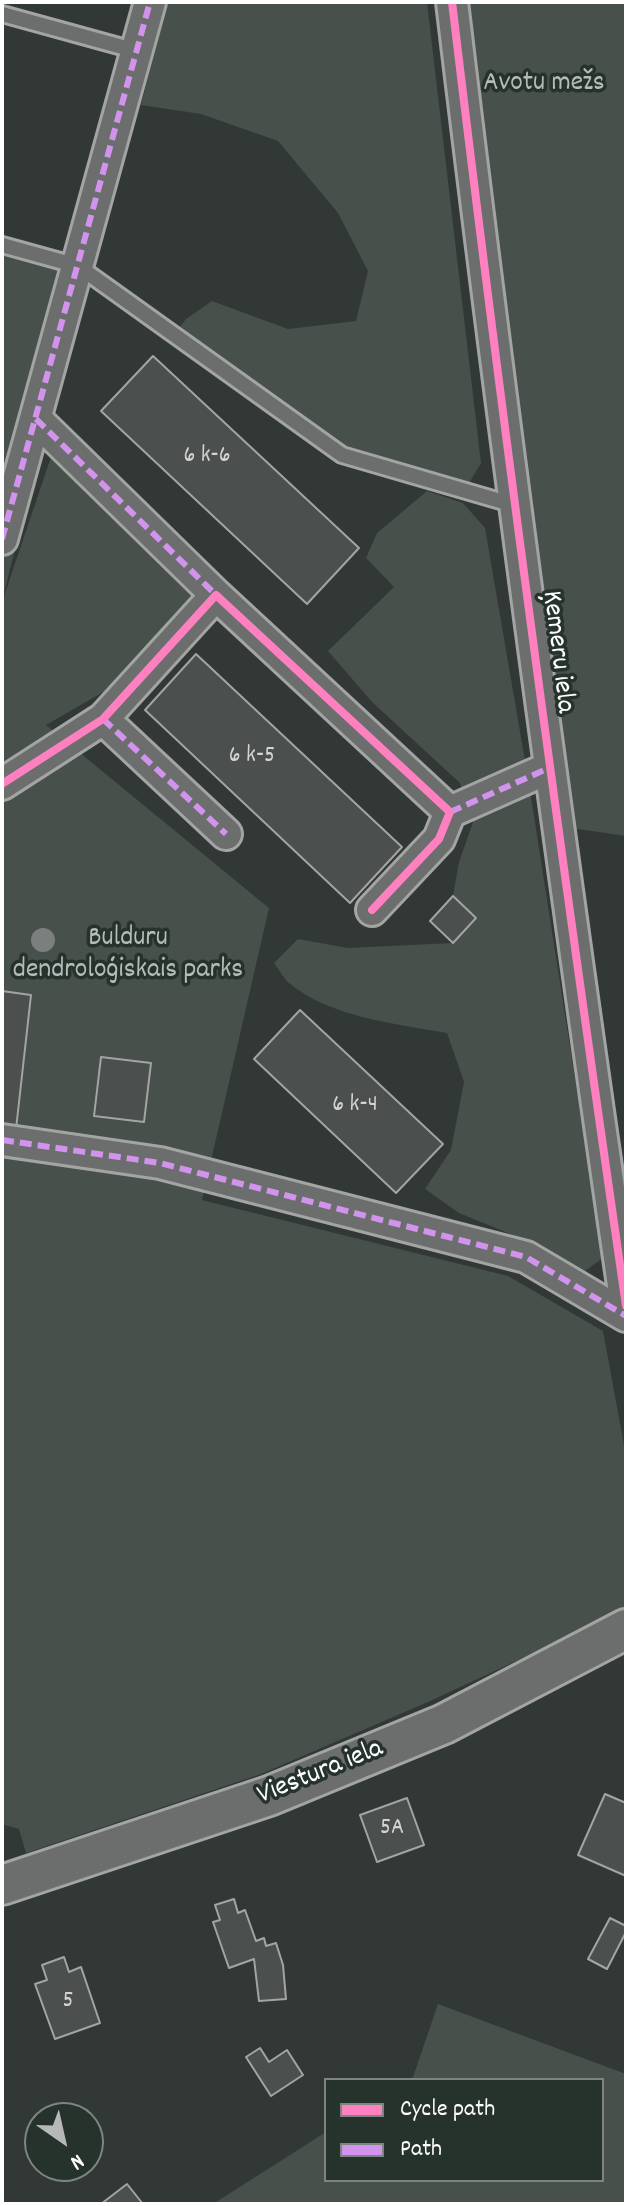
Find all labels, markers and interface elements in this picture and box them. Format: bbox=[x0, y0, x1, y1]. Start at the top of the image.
park label: Avotu mežs bbox=[483, 68, 605, 102]
house number: 6 k-6 bbox=[183, 444, 231, 472]
street label: Ķemeru iela bbox=[532, 589, 580, 715]
house number: 6 k-5 bbox=[229, 744, 275, 772]
park label: Bulduru dendroloģiskais parks bbox=[13, 923, 243, 989]
house number: 6 k-4 bbox=[332, 1093, 378, 1121]
street label: Viestura iela bbox=[253, 1734, 389, 1814]
house number: 5A bbox=[380, 1816, 404, 1844]
house number: 5 bbox=[62, 1989, 74, 2017]
legend bbox=[324, 2078, 604, 2182]
text: Cycle path bbox=[400, 2093, 495, 2127]
north arrow bbox=[24, 2102, 104, 2182]
text: Path bbox=[400, 2133, 442, 2167]
text: N bbox=[63, 2145, 90, 2177]

